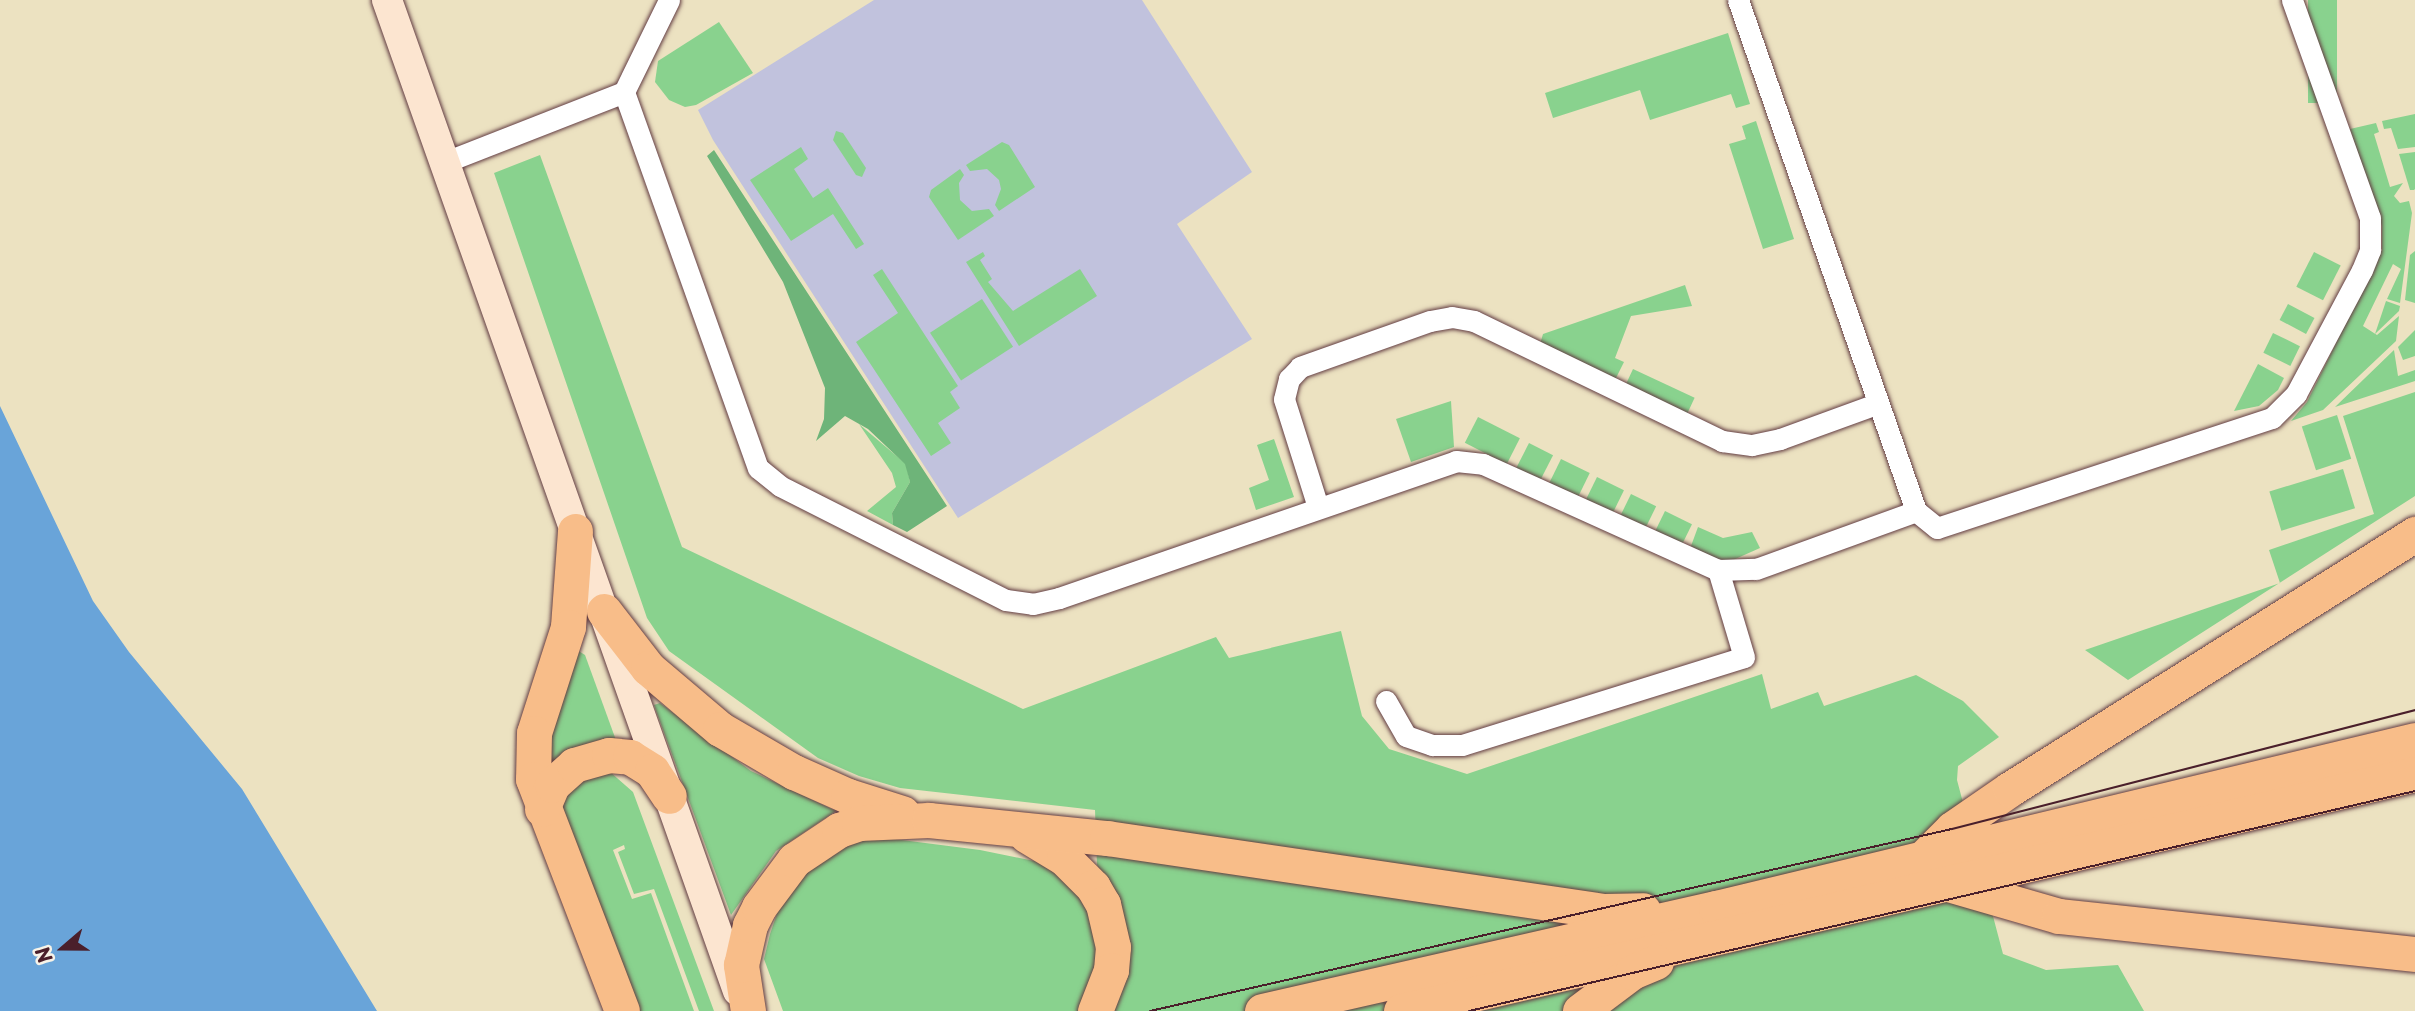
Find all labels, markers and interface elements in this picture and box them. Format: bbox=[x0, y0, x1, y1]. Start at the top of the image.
north arrow bbox=[28, 913, 98, 983]
text: N bbox=[28, 943, 59, 967]

